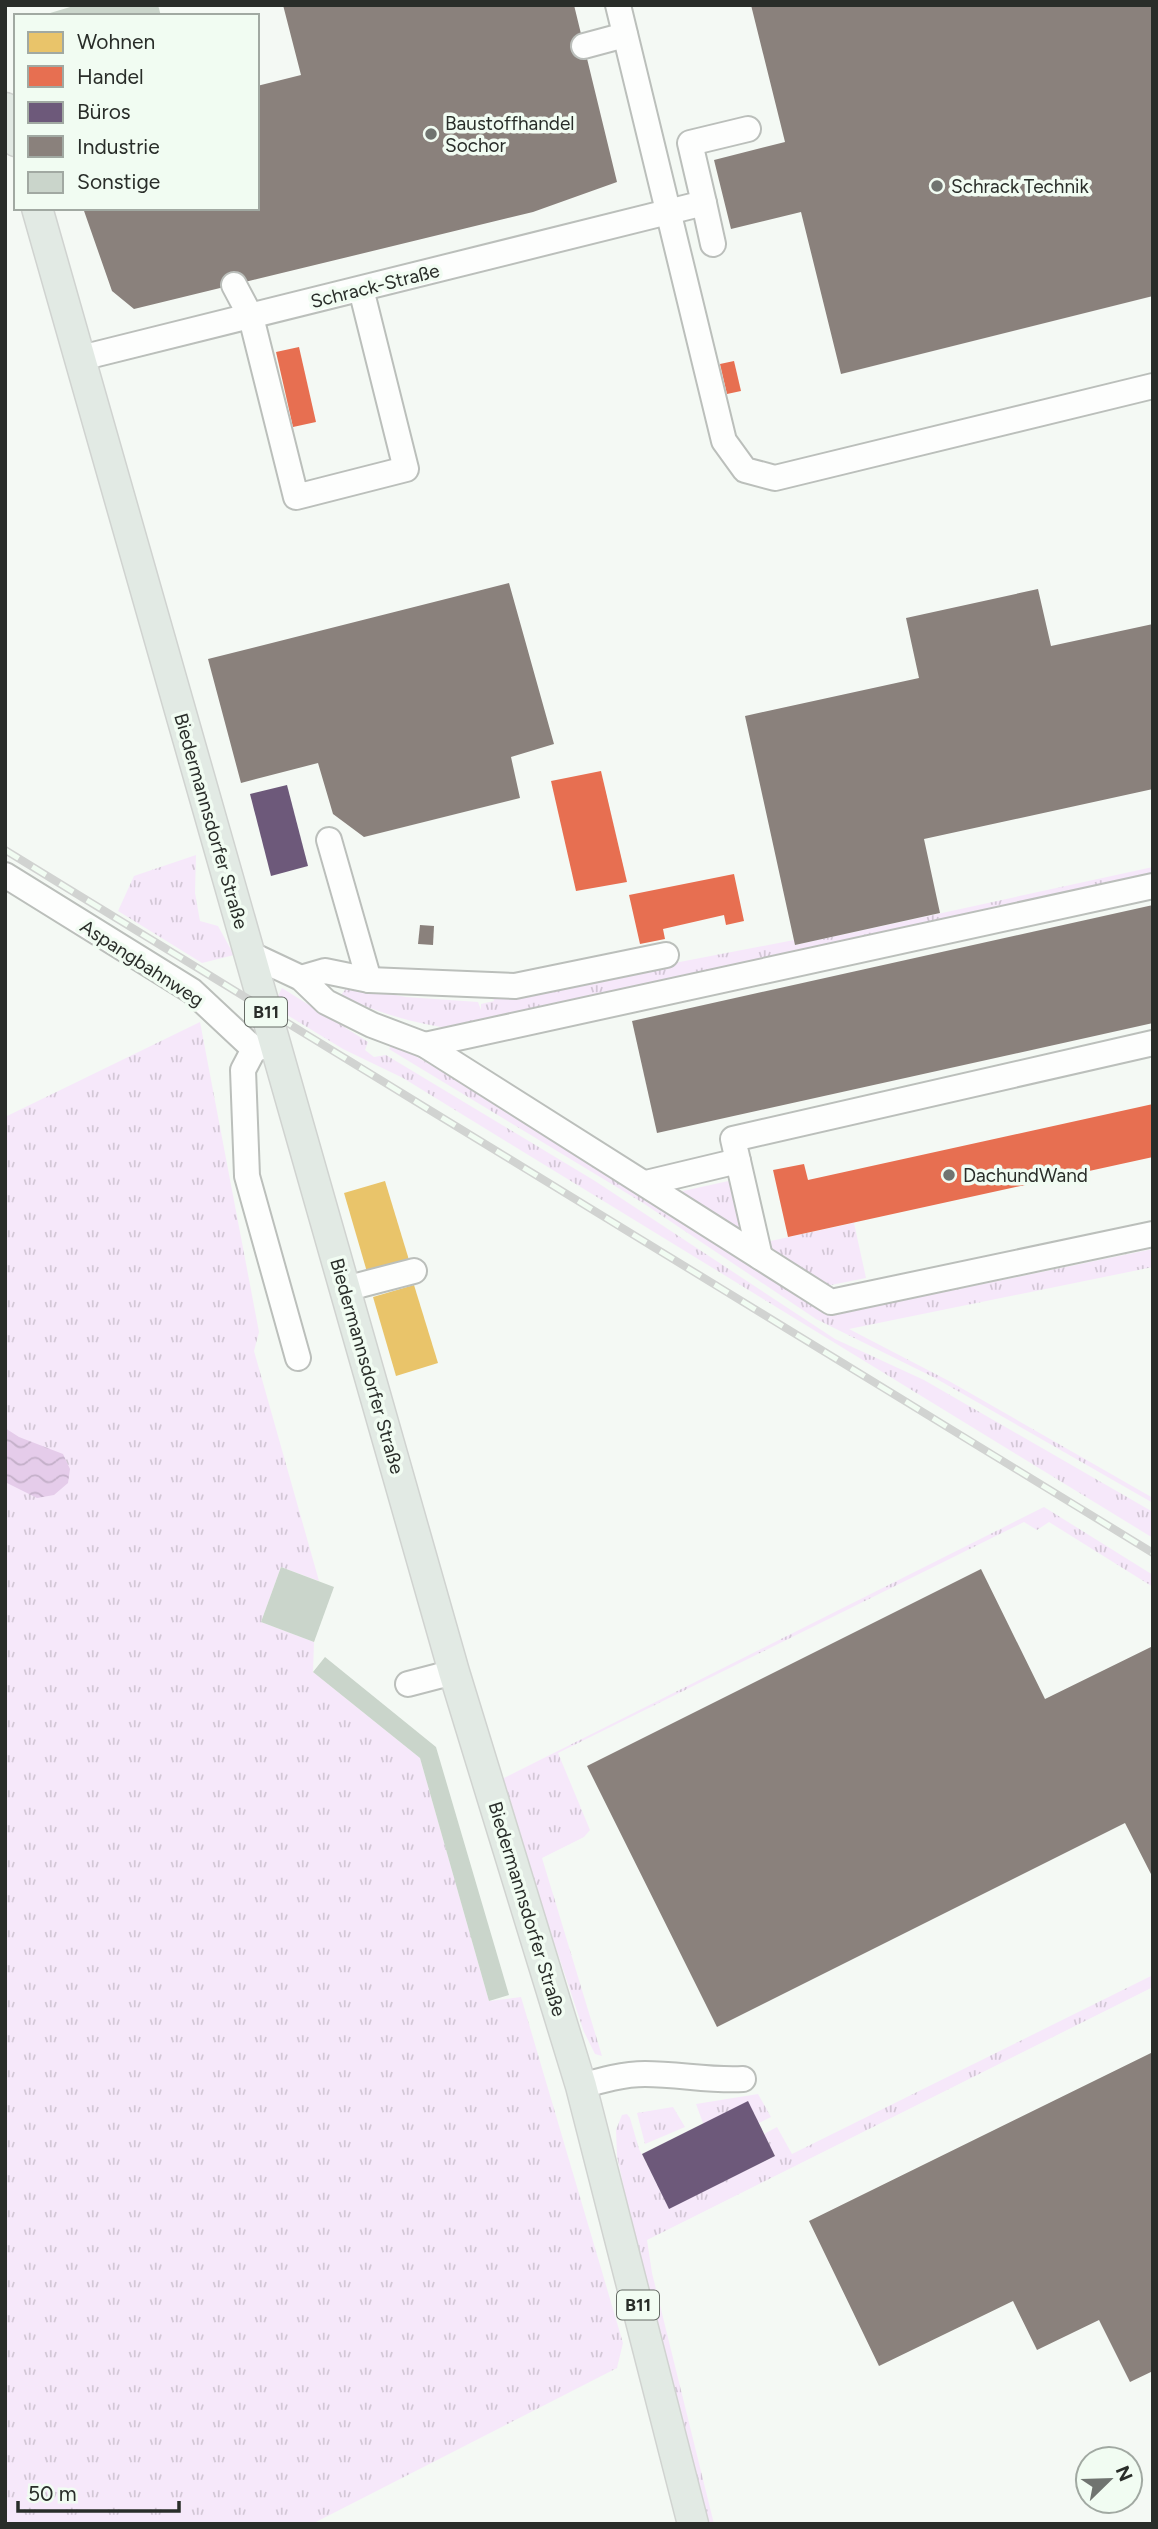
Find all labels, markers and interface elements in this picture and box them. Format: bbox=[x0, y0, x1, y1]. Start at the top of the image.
legend bbox=[14, 14, 259, 210]
text: Wohnen bbox=[77, 29, 155, 54]
text: Handel bbox=[77, 64, 144, 89]
text: Büros bbox=[77, 99, 131, 124]
place label: Baustoffhandel Sochor bbox=[445, 112, 575, 157]
marker: Baustoffhandel Sochor bbox=[423, 126, 439, 142]
text: Industrie bbox=[77, 134, 160, 159]
text: Sonstige bbox=[77, 169, 160, 194]
place label: Schrack Technik bbox=[951, 175, 1089, 198]
marker: Schrack Technik bbox=[929, 178, 945, 194]
street label: Schrack-Straße bbox=[308, 259, 442, 313]
street label: Biedermannsdorfer Straße bbox=[169, 710, 253, 932]
street label: Aspangbahnweg bbox=[76, 915, 208, 1011]
road number: B11 bbox=[245, 998, 287, 1027]
place label: DachundWand bbox=[963, 1164, 1088, 1187]
marker: DachundWand bbox=[941, 1167, 957, 1183]
street label: Biedermannsdorfer Straße bbox=[325, 1255, 409, 1477]
street label: Biedermannsdorfer Straße bbox=[483, 1799, 571, 2019]
road number: B11 bbox=[617, 2290, 659, 2320]
north arrow bbox=[1074, 2445, 1144, 2515]
text: N bbox=[1111, 2462, 1138, 2485]
scale bar bbox=[18, 2470, 178, 2514]
text: 50 m bbox=[28, 2481, 77, 2506]

